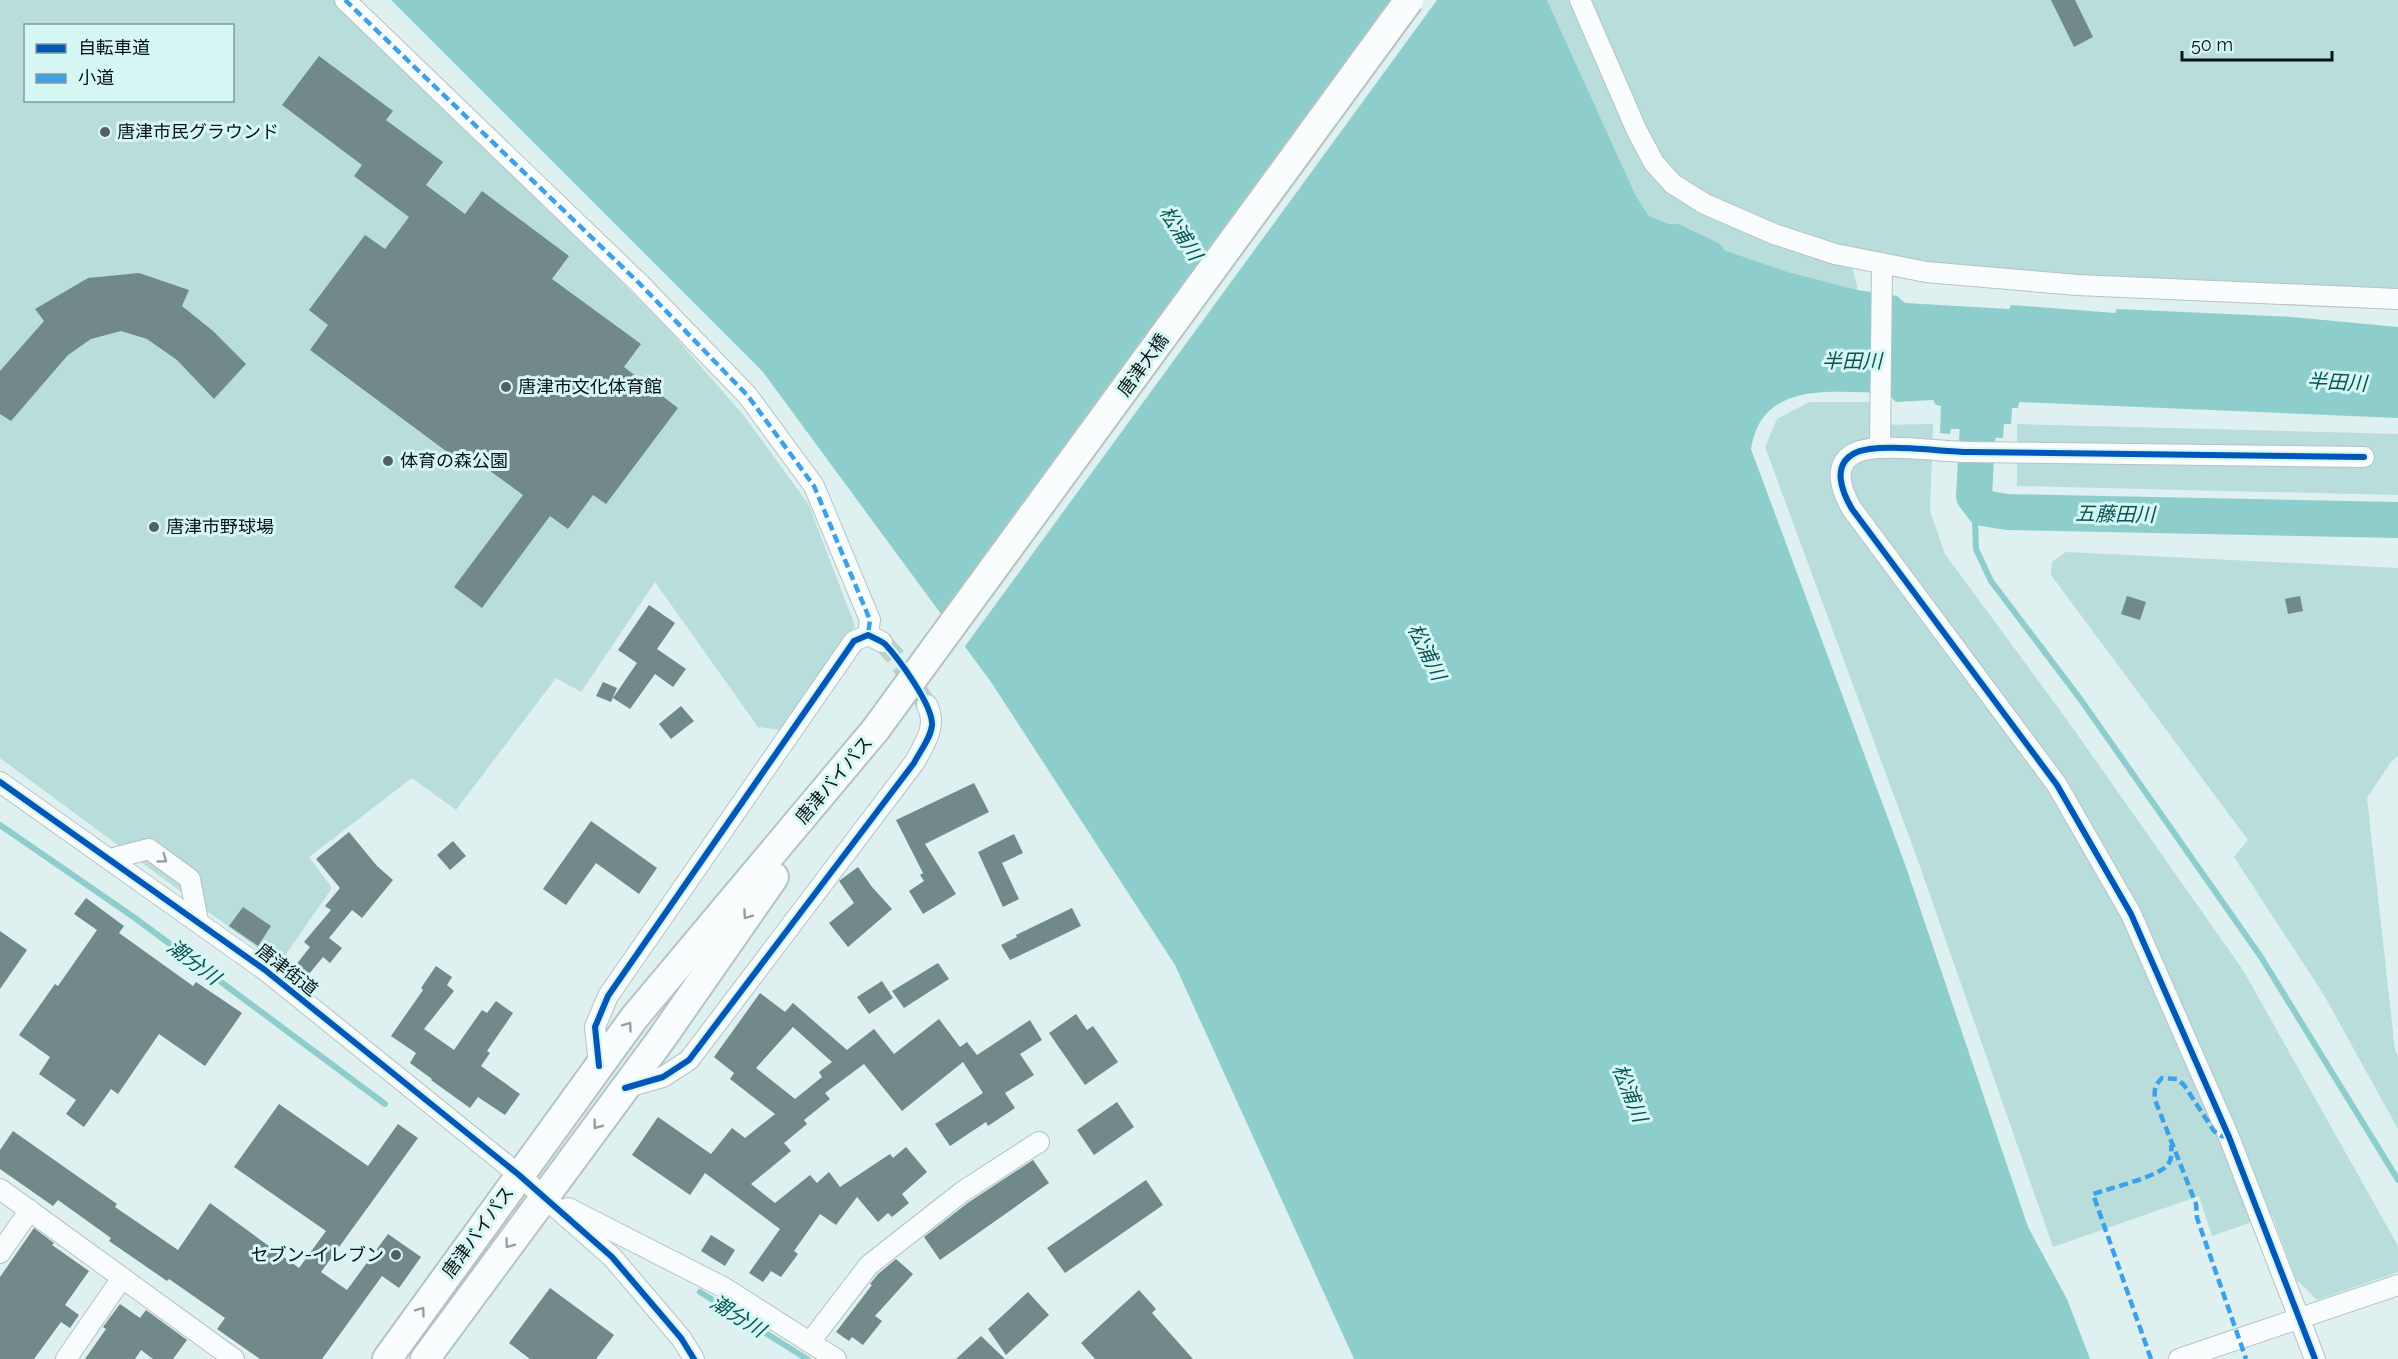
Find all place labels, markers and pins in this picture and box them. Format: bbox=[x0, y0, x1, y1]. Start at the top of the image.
place label: 唐津市民グラウンド bbox=[117, 121, 279, 142]
marker: 唐津市民グラウンド bbox=[98, 125, 112, 139]
place label: 唐津市文化体育館 bbox=[518, 376, 662, 397]
marker: 唐津市文化体育館 bbox=[499, 380, 513, 394]
place label: 体育の森公園 bbox=[400, 450, 508, 471]
marker: 体育の森公園 bbox=[381, 454, 395, 468]
place label: 唐津市野球場 bbox=[166, 516, 274, 537]
marker: 唐津市野球場 bbox=[147, 520, 161, 534]
place label: セブン-イレブン bbox=[250, 1244, 384, 1265]
marker: セブン-イレブン bbox=[389, 1248, 403, 1262]

